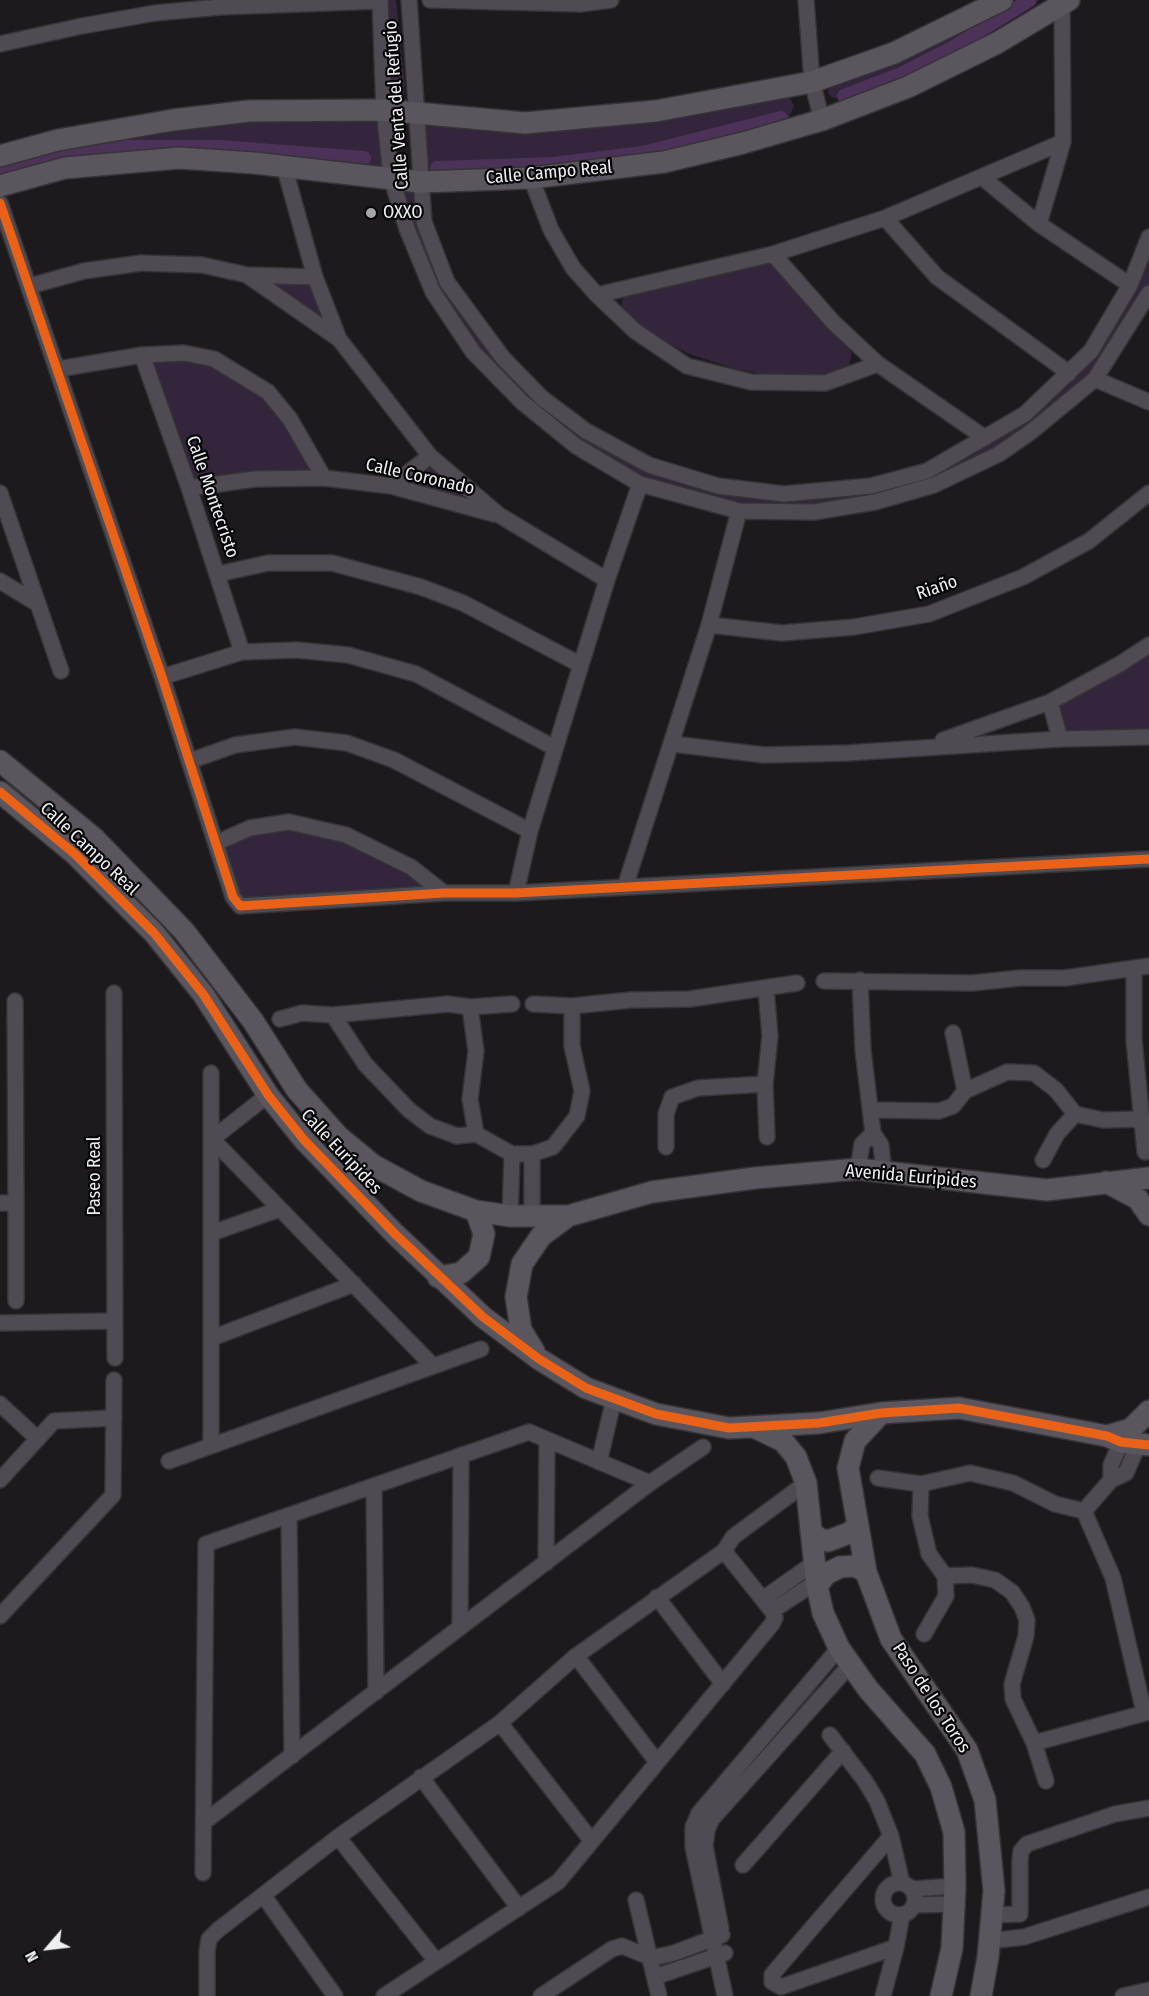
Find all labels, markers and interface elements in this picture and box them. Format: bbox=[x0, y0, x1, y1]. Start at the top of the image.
street label: Calle Venta del Refugio bbox=[380, 20, 414, 190]
street label: Calle Campo Real bbox=[485, 157, 613, 189]
place label: OXXO bbox=[383, 202, 423, 224]
marker: OXXO bbox=[364, 206, 378, 220]
street label: Calle Montecristo bbox=[181, 433, 243, 561]
street label: Calle Coronado bbox=[363, 454, 477, 500]
street label: Riaño bbox=[914, 571, 960, 605]
street label: Calle Campo Real bbox=[35, 798, 143, 900]
street label: Calle Eurípides bbox=[296, 1105, 386, 1199]
street label: Paseo Real bbox=[84, 1136, 106, 1216]
street label: Avenida Euripides bbox=[844, 1160, 978, 1194]
street label: Paso de los Toros bbox=[887, 1639, 975, 1757]
north arrow bbox=[18, 1918, 78, 1978]
text: N bbox=[21, 1948, 42, 1965]

